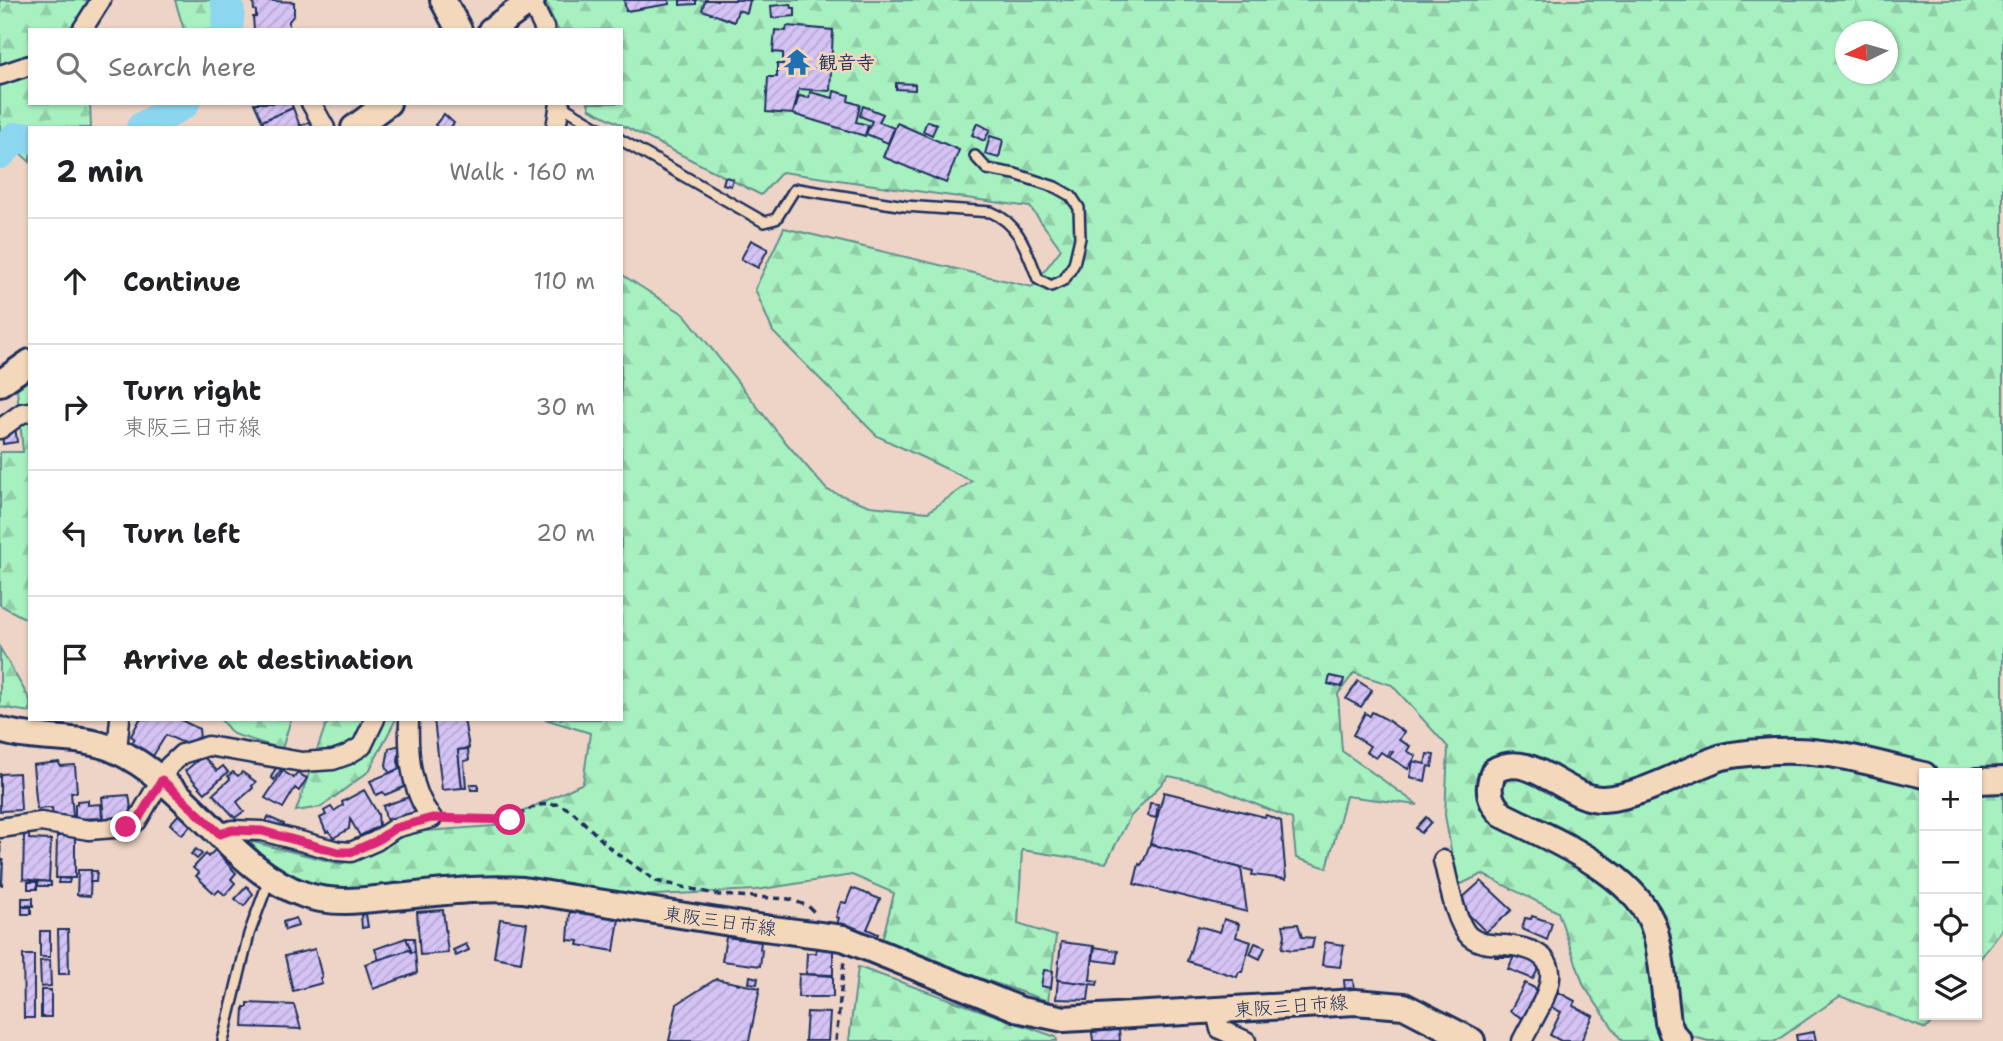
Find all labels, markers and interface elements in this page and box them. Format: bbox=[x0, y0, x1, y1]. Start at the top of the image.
north arrow bbox=[1835, 21, 1898, 84]
search box bbox=[28, 28, 623, 105]
temple icon: 観音寺 bbox=[782, 47, 812, 77]
icon: search bbox=[52, 48, 90, 86]
text: Search here bbox=[108, 49, 257, 84]
place label: 観音寺 bbox=[818, 50, 875, 75]
text: 2 min bbox=[56, 151, 143, 192]
text: Walk · 160 m bbox=[449, 157, 595, 187]
icon: ahead bbox=[56, 262, 94, 300]
text: Continue bbox=[123, 264, 241, 299]
text: 110 m bbox=[533, 266, 595, 296]
text: Turn right bbox=[123, 373, 261, 408]
icon: right bbox=[56, 388, 94, 426]
text: 30 m bbox=[536, 392, 595, 422]
text: 東阪三日市線 bbox=[123, 412, 261, 442]
icon: left bbox=[56, 514, 94, 552]
text: Turn left bbox=[123, 516, 240, 551]
text: 20 m bbox=[536, 518, 595, 548]
icon: arrive bbox=[56, 640, 94, 678]
text: Arrive at destination bbox=[123, 642, 413, 677]
map controls bbox=[1919, 768, 1982, 1020]
button: + bbox=[1919, 768, 1982, 831]
route start bbox=[494, 804, 525, 835]
route end bbox=[110, 811, 141, 842]
button: − bbox=[1919, 831, 1982, 894]
button: locate bbox=[1919, 894, 1982, 957]
street label: 東阪三日市線 bbox=[662, 901, 778, 941]
button: layers bbox=[1919, 957, 1982, 1020]
street label: 東阪三日市線 bbox=[1233, 990, 1349, 1022]

